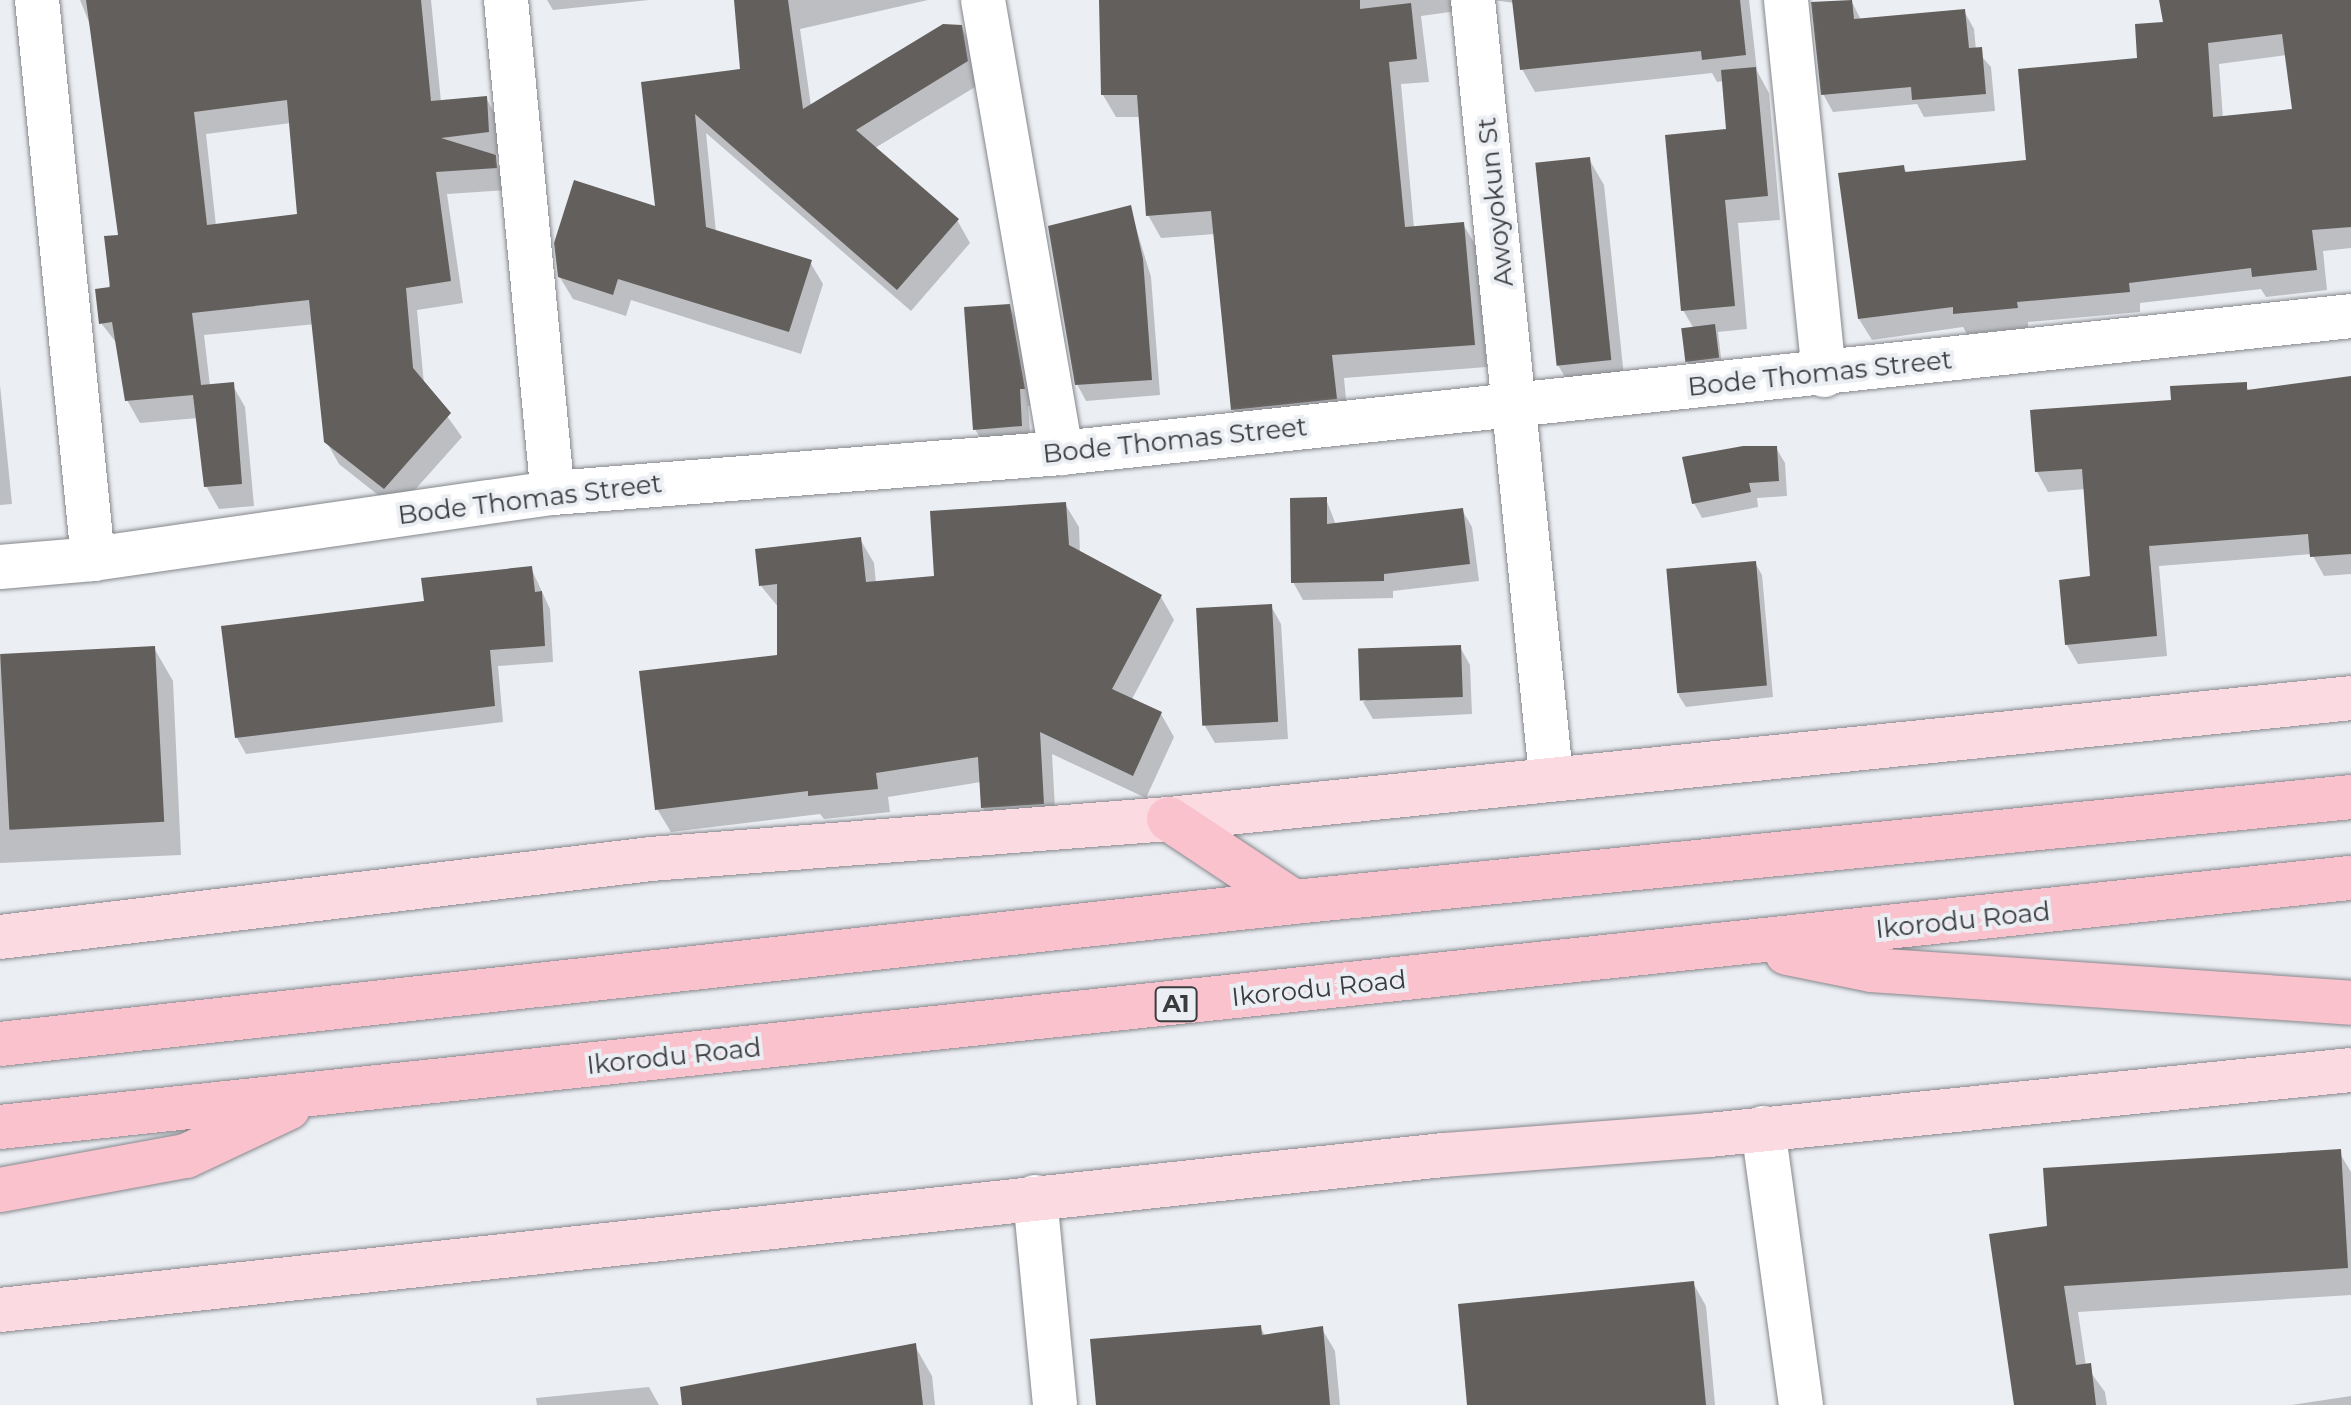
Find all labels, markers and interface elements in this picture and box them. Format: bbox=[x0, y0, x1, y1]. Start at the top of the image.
street label: Awoyokun St bbox=[1472, 116, 1520, 288]
street label: Bode Thomas Street bbox=[1686, 345, 1954, 403]
street label: Bode Thomas Street bbox=[1041, 412, 1309, 470]
street label: Bode Thomas Street bbox=[396, 468, 664, 532]
street label: Ikorodu Road bbox=[1874, 896, 2052, 946]
street label: Ikorodu Road bbox=[1230, 964, 1408, 1014]
road number: A1 bbox=[1154, 984, 1198, 1024]
street label: Ikorodu Road bbox=[585, 1032, 763, 1082]

